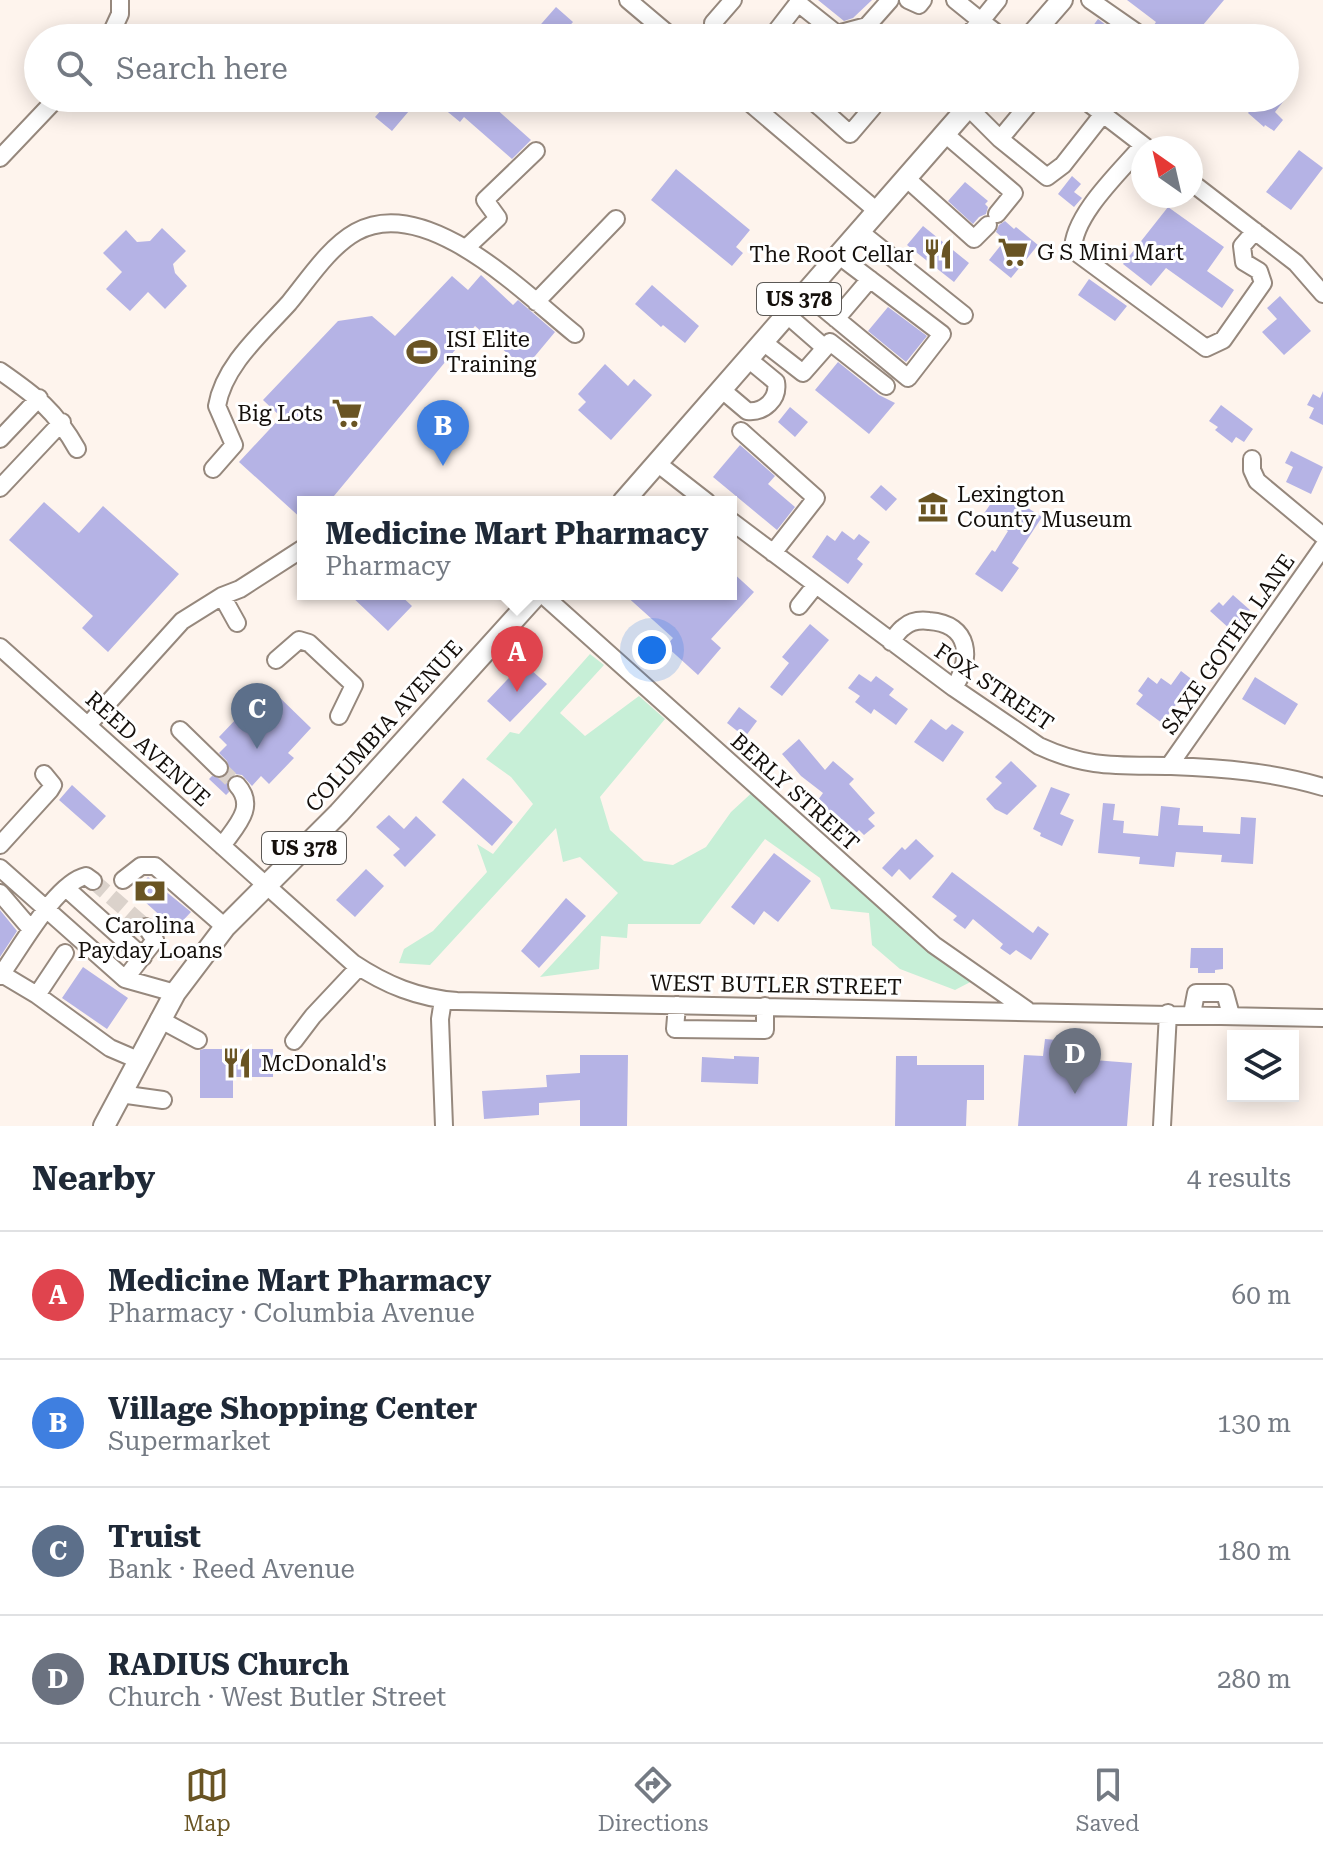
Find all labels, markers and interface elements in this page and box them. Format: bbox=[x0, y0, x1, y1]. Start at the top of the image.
search box bbox=[24, 24, 1299, 112]
icon: search bbox=[52, 46, 96, 90]
text: Search here bbox=[116, 51, 288, 86]
north arrow bbox=[1131, 136, 1203, 208]
supermarket icon: G S Mini Mart bbox=[996, 235, 1030, 269]
restaurant icon: The Root Cellar bbox=[921, 237, 955, 271]
place label: G S Mini Mart bbox=[1037, 240, 1184, 265]
place label: The Root Cellar bbox=[749, 242, 914, 267]
road number: US 378 bbox=[757, 283, 841, 315]
place label: ISI Elite Training bbox=[446, 327, 537, 377]
sports icon: ISI Elite Training bbox=[405, 335, 439, 369]
supermarket icon: Big Lots bbox=[330, 396, 364, 430]
pin: B bbox=[417, 400, 469, 466]
place label: Big Lots bbox=[237, 401, 323, 426]
place label: Lexington County Museum bbox=[957, 482, 1132, 532]
museum icon: Lexington County Museum bbox=[916, 490, 950, 524]
popup bbox=[297, 496, 737, 600]
text: Medicine Mart Pharmacy bbox=[325, 516, 709, 551]
street label: SAXE GOTHA LANE bbox=[1156, 549, 1300, 739]
text: Pharmacy bbox=[325, 551, 451, 581]
pin: A bbox=[491, 626, 543, 692]
your location bbox=[632, 630, 672, 670]
street label: COLUMBIA AVENUE bbox=[300, 635, 468, 817]
street label: FOX STREET bbox=[930, 638, 1058, 736]
pin: C bbox=[231, 683, 283, 749]
street label: REED AVENUE bbox=[81, 686, 215, 812]
street label: BERLY STREET bbox=[726, 728, 864, 856]
road number: US 378 bbox=[262, 832, 346, 864]
bank icon: Carolina Payday Loans bbox=[133, 874, 167, 908]
place label: Carolina Payday Loans bbox=[77, 913, 223, 963]
street label: WEST BUTLER STREET bbox=[650, 970, 902, 1000]
pin: D bbox=[1049, 1028, 1101, 1094]
map controls bbox=[1227, 1030, 1299, 1102]
button: layers bbox=[1227, 1030, 1299, 1102]
restaurant icon: McDonald's bbox=[220, 1046, 254, 1080]
place label: McDonald's bbox=[261, 1051, 386, 1076]
text: Nearby bbox=[32, 1158, 155, 1198]
text: 4 results bbox=[1187, 1163, 1291, 1193]
text: Medicine Mart Pharmacy bbox=[108, 1263, 491, 1298]
text: A bbox=[49, 1280, 67, 1310]
text: 60 m bbox=[1232, 1280, 1291, 1310]
text: Pharmacy · Columbia Avenue bbox=[108, 1298, 475, 1328]
text: Village Shopping Center bbox=[108, 1391, 477, 1426]
text: B bbox=[49, 1408, 67, 1438]
text: 130 m bbox=[1217, 1408, 1291, 1438]
text: Supermarket bbox=[108, 1426, 271, 1456]
text: Truist bbox=[108, 1519, 201, 1554]
text: C bbox=[49, 1536, 67, 1566]
text: 180 m bbox=[1217, 1536, 1291, 1566]
text: Bank · Reed Avenue bbox=[108, 1554, 355, 1584]
text: RADIUS Church bbox=[108, 1647, 349, 1682]
text: D bbox=[48, 1664, 68, 1694]
text: 280 m bbox=[1217, 1664, 1291, 1694]
text: Church · West Butler Street bbox=[108, 1682, 446, 1712]
tab: Map bbox=[184, 1763, 231, 1836]
tab: Directions bbox=[598, 1763, 708, 1836]
tab: Saved bbox=[1076, 1763, 1139, 1836]

